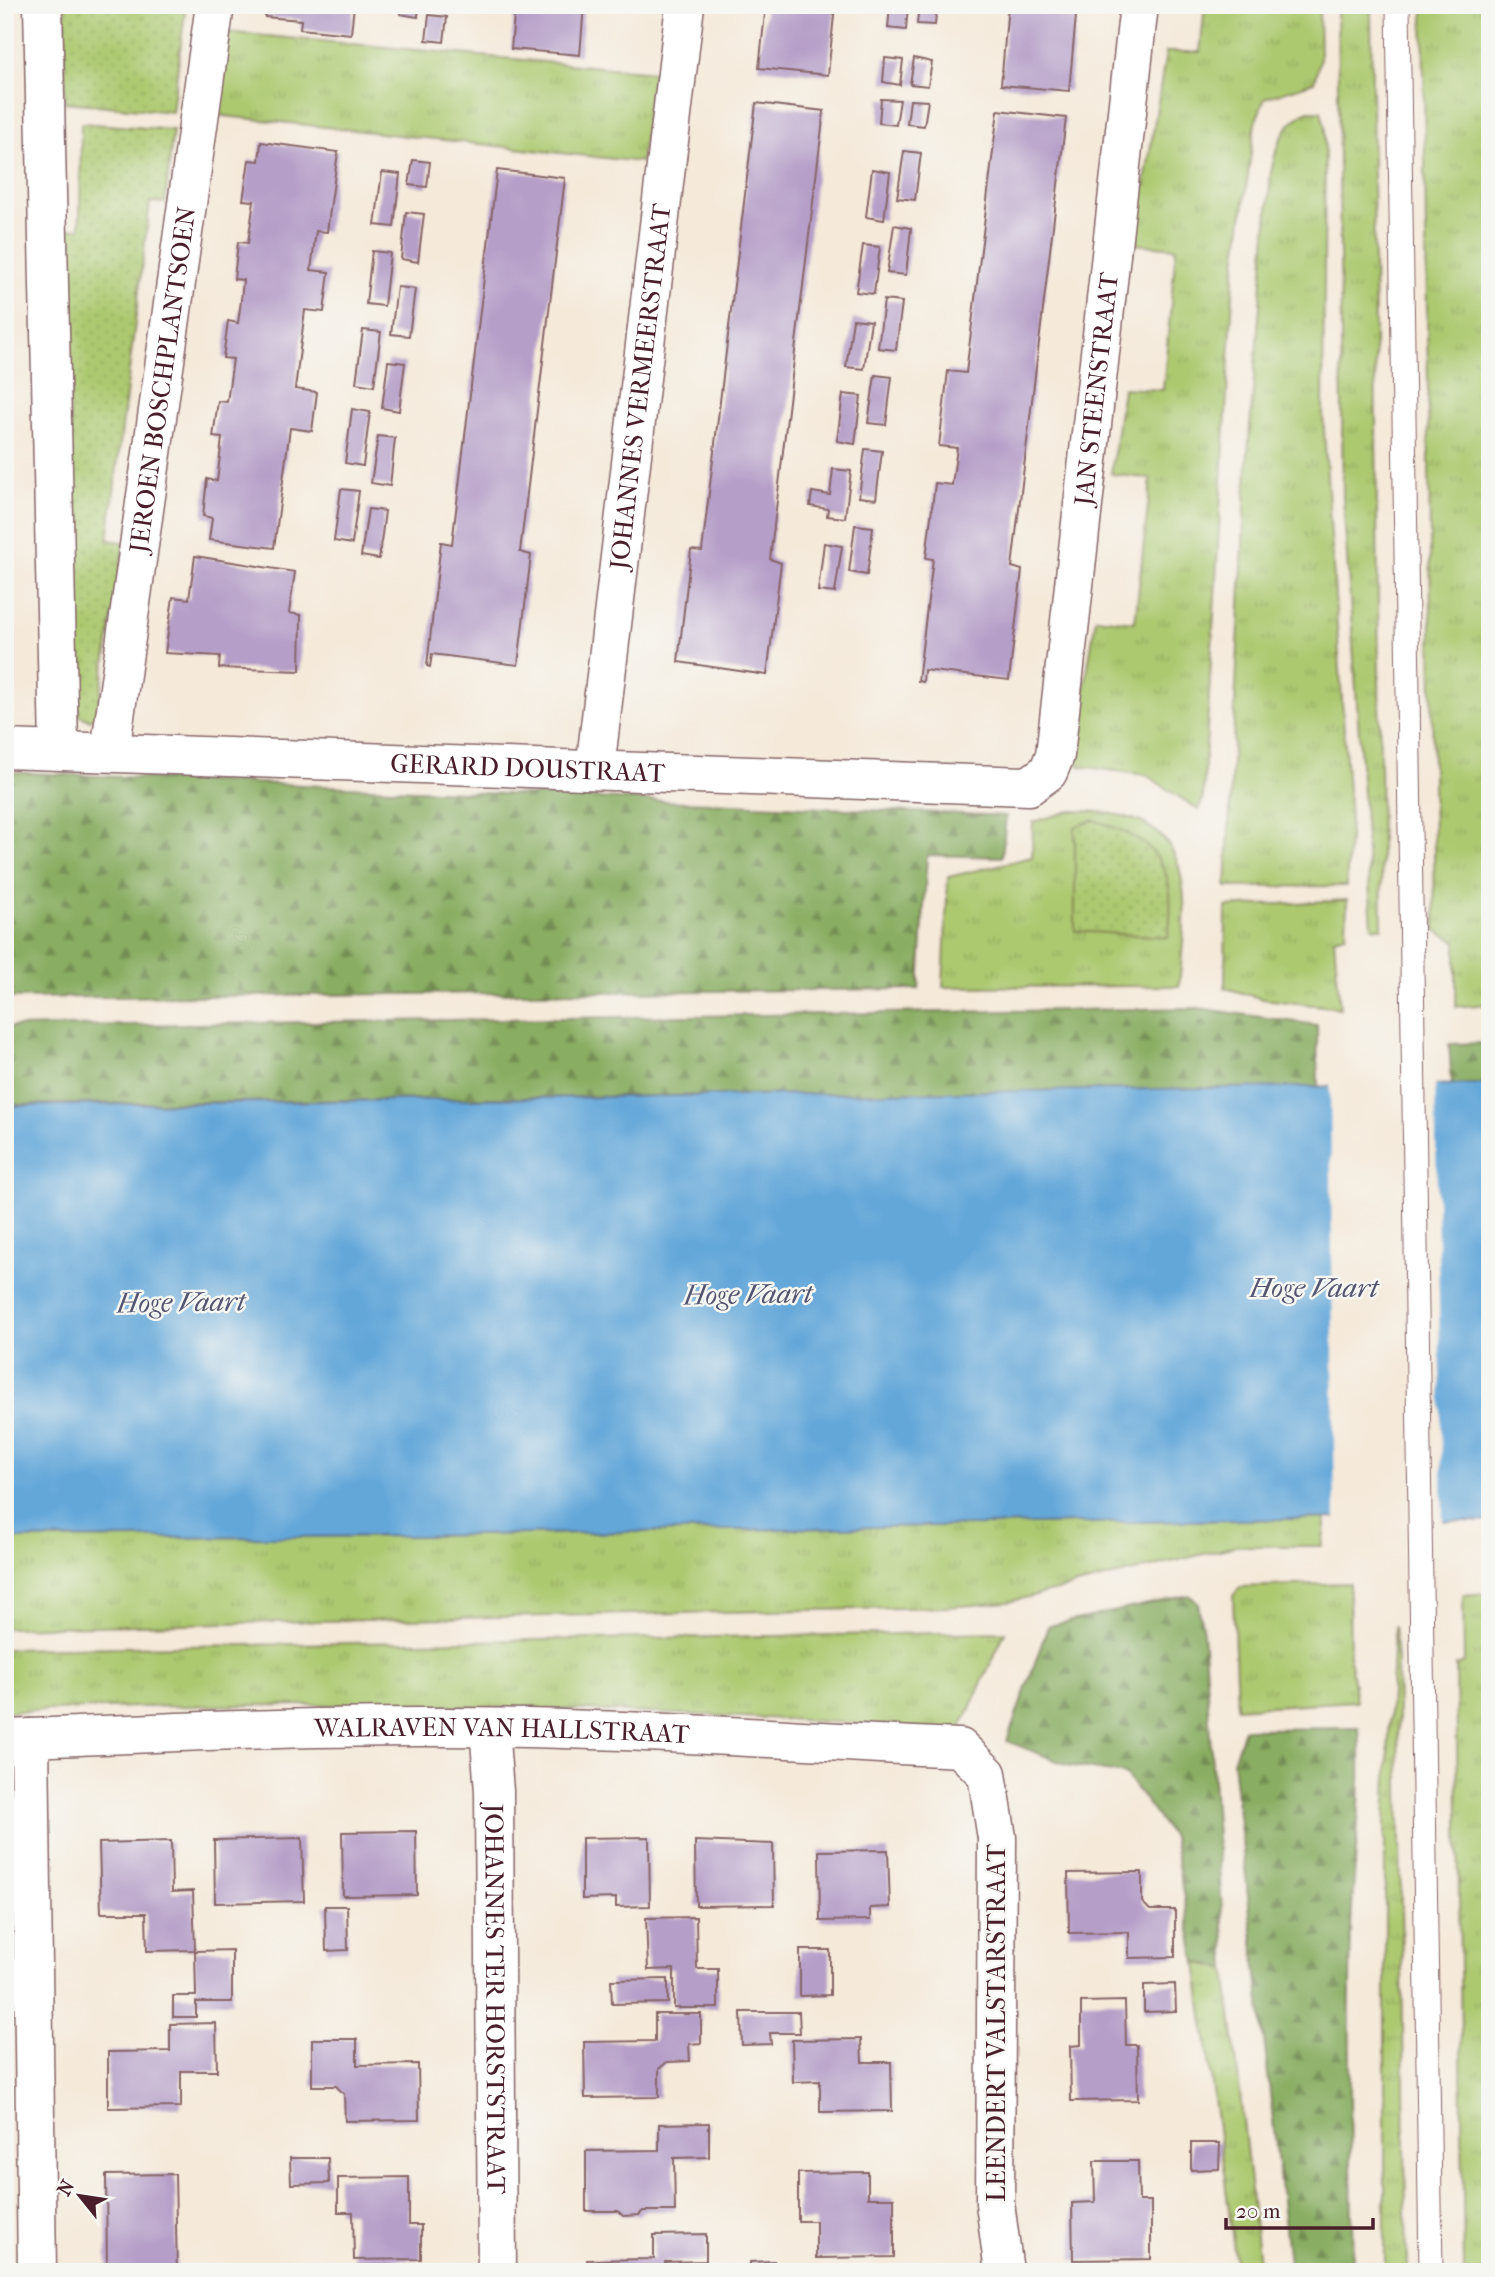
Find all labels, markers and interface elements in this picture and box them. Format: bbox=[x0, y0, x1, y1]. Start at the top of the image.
street label: JOHANNES VERMEERSTRAAT bbox=[603, 202, 677, 573]
street label: JEROEN BOSCHPLANTSOEN bbox=[122, 204, 202, 557]
street label: JAN STEENSTRAAT bbox=[1067, 270, 1125, 509]
street label: GERARD DOUSTRAAT bbox=[390, 747, 666, 788]
water label: Hoge Vaart bbox=[1249, 1271, 1380, 1304]
water label: Hoge Vaart bbox=[682, 1276, 814, 1312]
water label: Hoge Vaart bbox=[115, 1284, 247, 1320]
street label: WALRAVEN VAN HALLSTRAAT bbox=[313, 1711, 691, 1749]
street label: JOHANNES TER HORSTSTRAAT bbox=[479, 1802, 512, 2195]
street label: LEENDERT VALSTARSTRAAT bbox=[981, 1844, 1012, 2202]
north arrow bbox=[46, 2162, 116, 2232]
text: N bbox=[53, 2176, 80, 2200]
scale bar bbox=[1226, 2186, 1372, 2230]
text: 20 m bbox=[1236, 2199, 1281, 2223]

